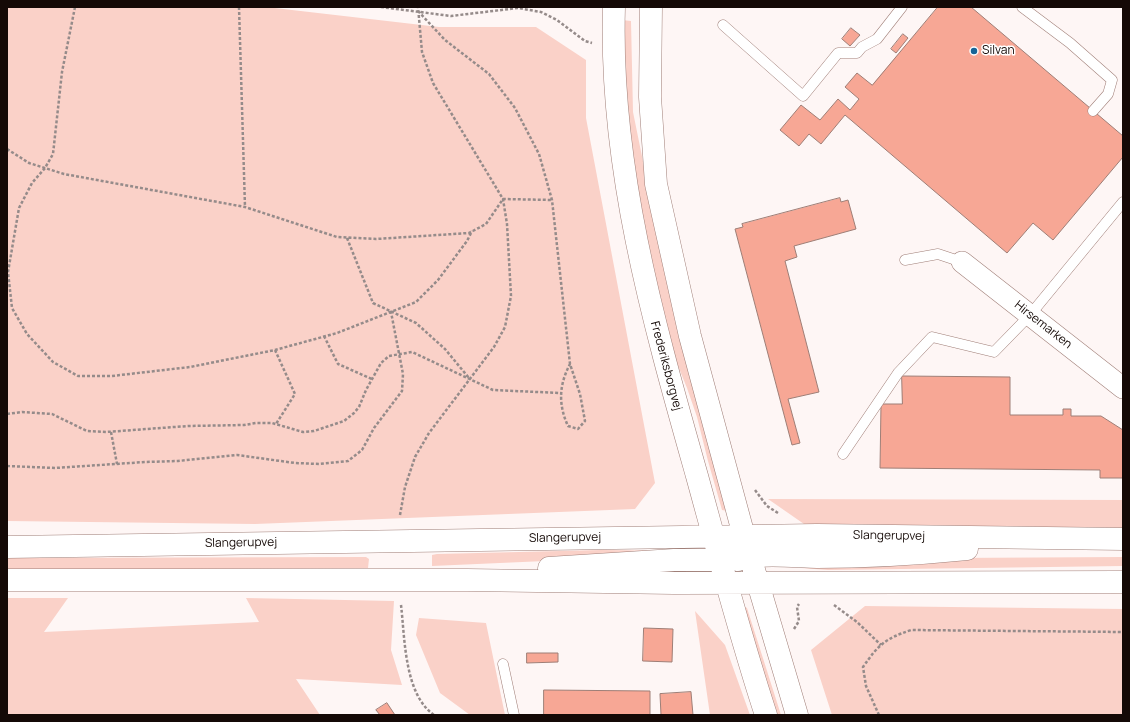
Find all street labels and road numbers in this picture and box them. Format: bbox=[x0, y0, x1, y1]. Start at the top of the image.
street label: Hirsemarken bbox=[1011, 298, 1075, 352]
street label: Frederiksborgvej bbox=[647, 320, 685, 412]
street label: Slangerupvej bbox=[853, 528, 925, 544]
street label: Slangerupvej bbox=[529, 530, 601, 546]
street label: Slangerupvej bbox=[205, 535, 277, 551]

